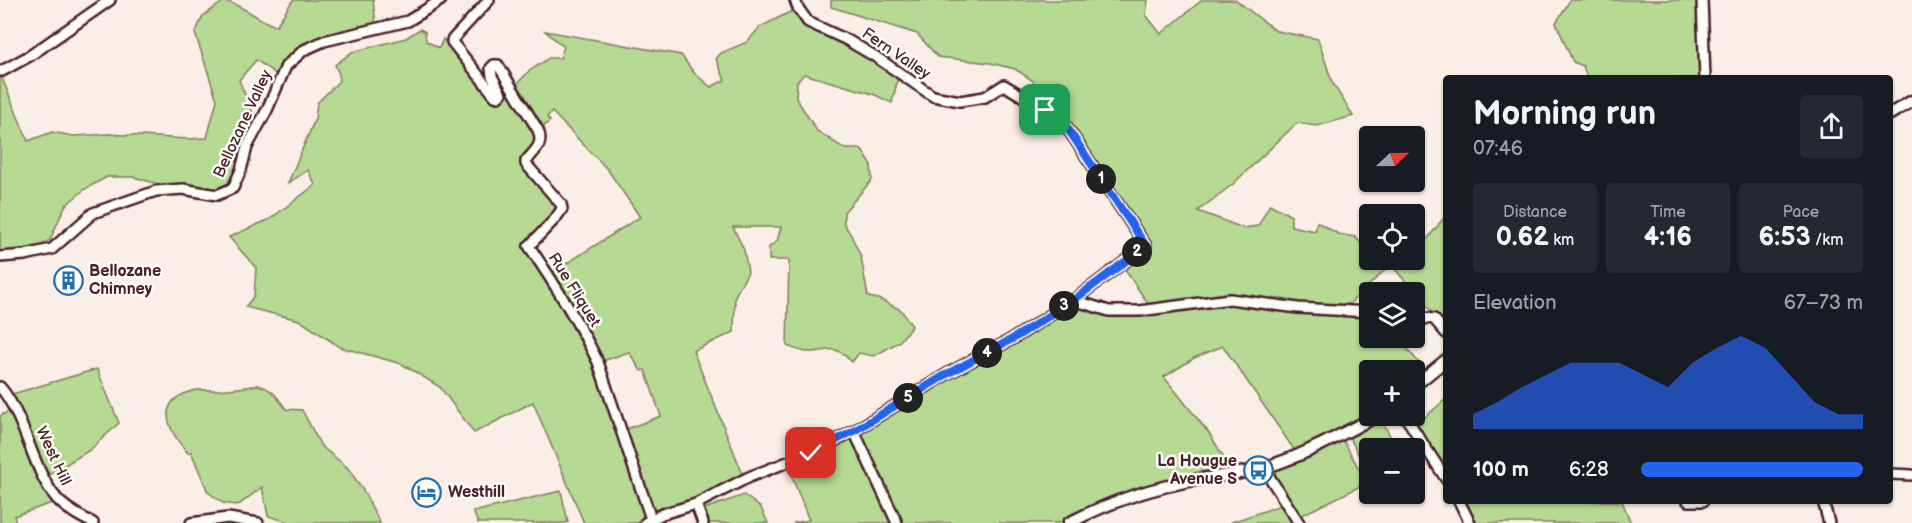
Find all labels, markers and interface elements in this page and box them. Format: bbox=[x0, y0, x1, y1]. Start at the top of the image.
street label: Fern Valley bbox=[858, 24, 934, 84]
street label: Bellozane Valley bbox=[210, 66, 277, 181]
pin bbox=[1019, 84, 1070, 135]
icon: arrive bbox=[1028, 93, 1061, 126]
text: Morning run bbox=[1473, 94, 1656, 134]
button: share bbox=[1800, 95, 1863, 158]
north arrow bbox=[1359, 126, 1425, 192]
map controls bbox=[1359, 126, 1425, 504]
text: 07:46 bbox=[1473, 137, 1523, 161]
pin: 1 bbox=[1086, 164, 1116, 194]
text: 1 bbox=[1098, 169, 1104, 188]
text: Distance bbox=[1503, 203, 1567, 222]
text: Time bbox=[1650, 203, 1686, 222]
text: Pace bbox=[1783, 203, 1819, 222]
button: locate bbox=[1359, 204, 1425, 270]
text: 0.62 bbox=[1496, 222, 1549, 253]
text: 4:16 bbox=[1644, 222, 1692, 253]
text: 6:53 bbox=[1759, 222, 1811, 253]
text: km bbox=[1549, 231, 1574, 250]
text: /km bbox=[1811, 231, 1843, 250]
pin: 2 bbox=[1122, 237, 1152, 267]
text: 2 bbox=[1132, 242, 1142, 261]
street label: Rue Fliquet bbox=[544, 250, 604, 331]
place label: Bellozane Chimney bbox=[89, 262, 161, 299]
building icon: Bellozane Chimney bbox=[52, 264, 84, 296]
button: layers bbox=[1359, 282, 1425, 348]
pin: 3 bbox=[1049, 291, 1079, 321]
text: Elevation bbox=[1473, 291, 1556, 315]
text: 67–73 m bbox=[1784, 291, 1863, 315]
text: 3 bbox=[1059, 296, 1069, 315]
pin: 4 bbox=[972, 338, 1002, 368]
text: 4 bbox=[982, 343, 992, 362]
button: + bbox=[1359, 360, 1425, 426]
pin: 5 bbox=[893, 383, 923, 413]
text: 5 bbox=[903, 388, 913, 407]
street label: West Hill bbox=[31, 423, 75, 489]
pin bbox=[785, 427, 836, 478]
icon: check bbox=[794, 436, 827, 469]
button: − bbox=[1359, 438, 1425, 504]
place label: La Hougue Avenue S bbox=[1157, 452, 1237, 489]
bus stop icon: La Hougue Avenue S bbox=[1242, 454, 1274, 486]
text: 100 m bbox=[1473, 458, 1529, 482]
text: 6:28 bbox=[1569, 458, 1609, 482]
hotel icon: Westhill bbox=[411, 476, 443, 508]
place label: Westhill bbox=[448, 483, 505, 502]

